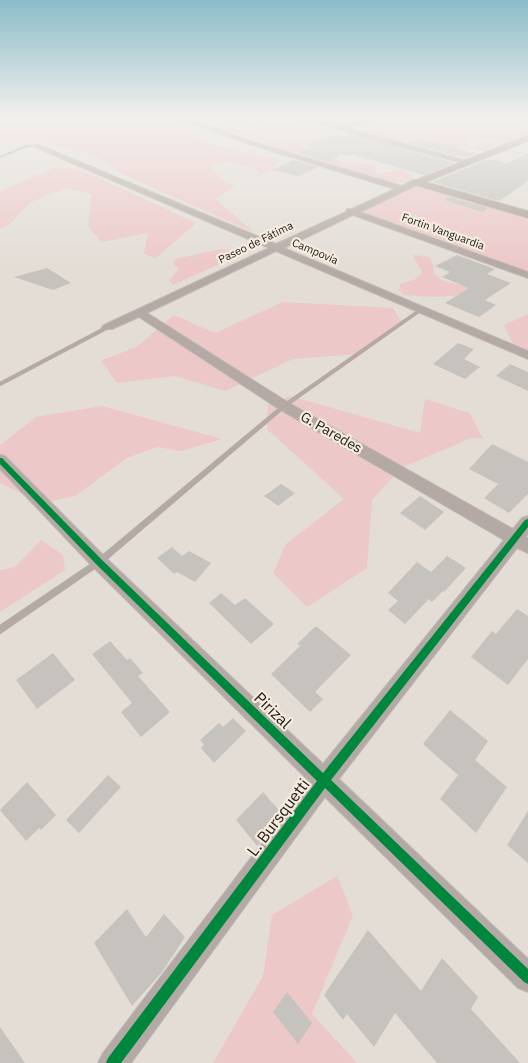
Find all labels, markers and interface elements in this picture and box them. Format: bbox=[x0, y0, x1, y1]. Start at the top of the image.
street label: Fortin Vanguardia bbox=[400, 211, 486, 253]
street label: Paseo de Fátima bbox=[217, 219, 295, 267]
street label: Campovía bbox=[290, 236, 340, 268]
street label: G. Paredes bbox=[297, 409, 365, 457]
street label: Pirizal bbox=[250, 689, 294, 733]
street label: L. Bursquetti bbox=[244, 775, 314, 861]

